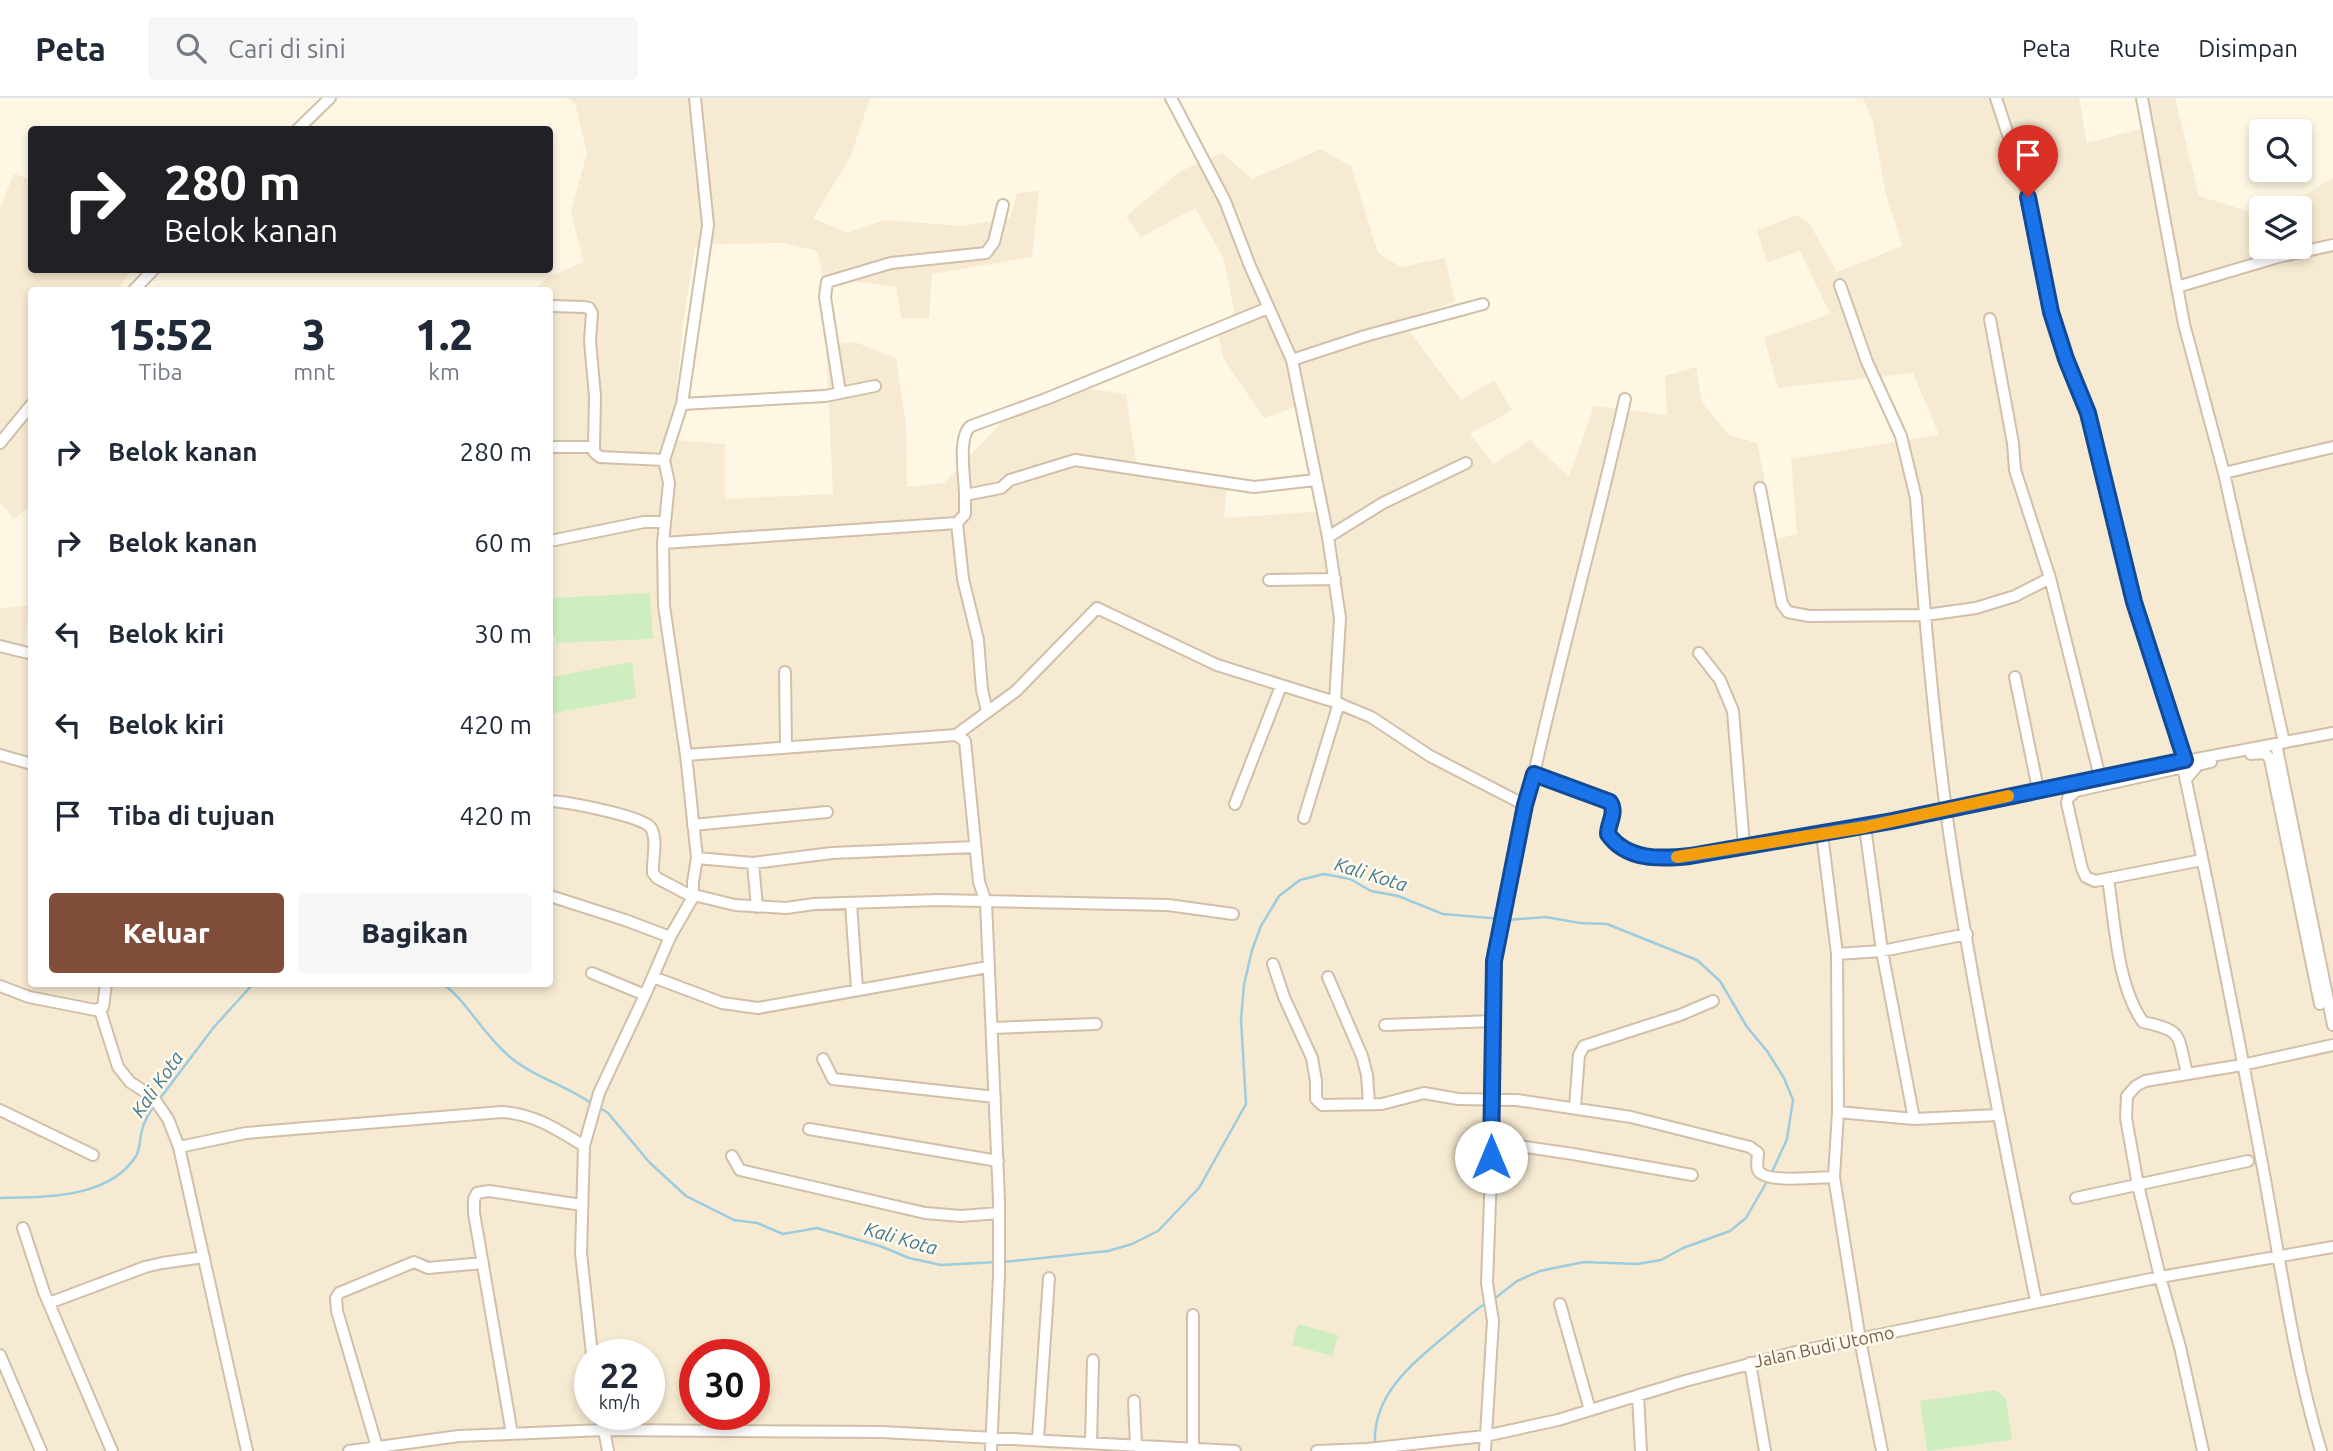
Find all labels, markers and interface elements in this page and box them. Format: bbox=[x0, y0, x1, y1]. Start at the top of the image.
search box bbox=[148, 17, 638, 80]
icon: search bbox=[172, 29, 210, 67]
text: Peta bbox=[35, 30, 106, 67]
text: Cari di sini bbox=[228, 34, 346, 63]
text: Peta bbox=[2022, 35, 2071, 62]
text: Rute bbox=[2109, 35, 2160, 62]
text: Disimpan bbox=[2198, 35, 2298, 62]
map controls bbox=[2249, 119, 2312, 259]
button: search bbox=[2249, 119, 2312, 182]
pin bbox=[1998, 125, 2058, 197]
icon: arrive bbox=[2009, 136, 2047, 174]
icon: right bbox=[49, 154, 140, 245]
text: 280 m bbox=[164, 154, 301, 209]
button: layers bbox=[2249, 196, 2312, 259]
text: Belok kanan bbox=[164, 212, 338, 248]
text: 15:52 bbox=[108, 311, 213, 358]
text: 3 bbox=[302, 311, 326, 358]
text: 1.2 bbox=[415, 311, 473, 358]
text: Tiba bbox=[138, 359, 183, 384]
text: mnt bbox=[293, 359, 335, 384]
text: km bbox=[428, 359, 460, 384]
icon: right bbox=[49, 433, 87, 471]
text: Belok kanan bbox=[108, 437, 258, 466]
text: 280 m bbox=[460, 437, 532, 466]
icon: right bbox=[49, 524, 87, 562]
text: Belok kanan bbox=[108, 528, 258, 557]
text: 60 m bbox=[474, 528, 532, 557]
icon: left bbox=[49, 615, 87, 653]
text: Belok kiri bbox=[108, 619, 224, 648]
text: 30 m bbox=[474, 619, 532, 648]
icon: left bbox=[49, 706, 87, 744]
text: Belok kiri bbox=[108, 710, 224, 739]
text: 420 m bbox=[460, 710, 532, 739]
icon: arrive bbox=[49, 797, 87, 835]
text: Tiba di tujuan bbox=[108, 801, 275, 830]
text: 420 m bbox=[460, 801, 532, 830]
water label: Kali Kota bbox=[1332, 853, 1410, 895]
button: Keluar bbox=[49, 893, 284, 973]
button: Bagikan bbox=[298, 893, 532, 973]
water label: Kali Kota bbox=[127, 1047, 187, 1121]
position arrow bbox=[1454, 1120, 1528, 1194]
water label: Kali Kota bbox=[862, 1217, 940, 1259]
street label: Jalan Budi Utomo bbox=[1752, 1321, 1896, 1371]
speed limit sign: 30 bbox=[679, 1339, 770, 1430]
text: 22 bbox=[600, 1355, 639, 1395]
text: km/h bbox=[599, 1392, 640, 1412]

